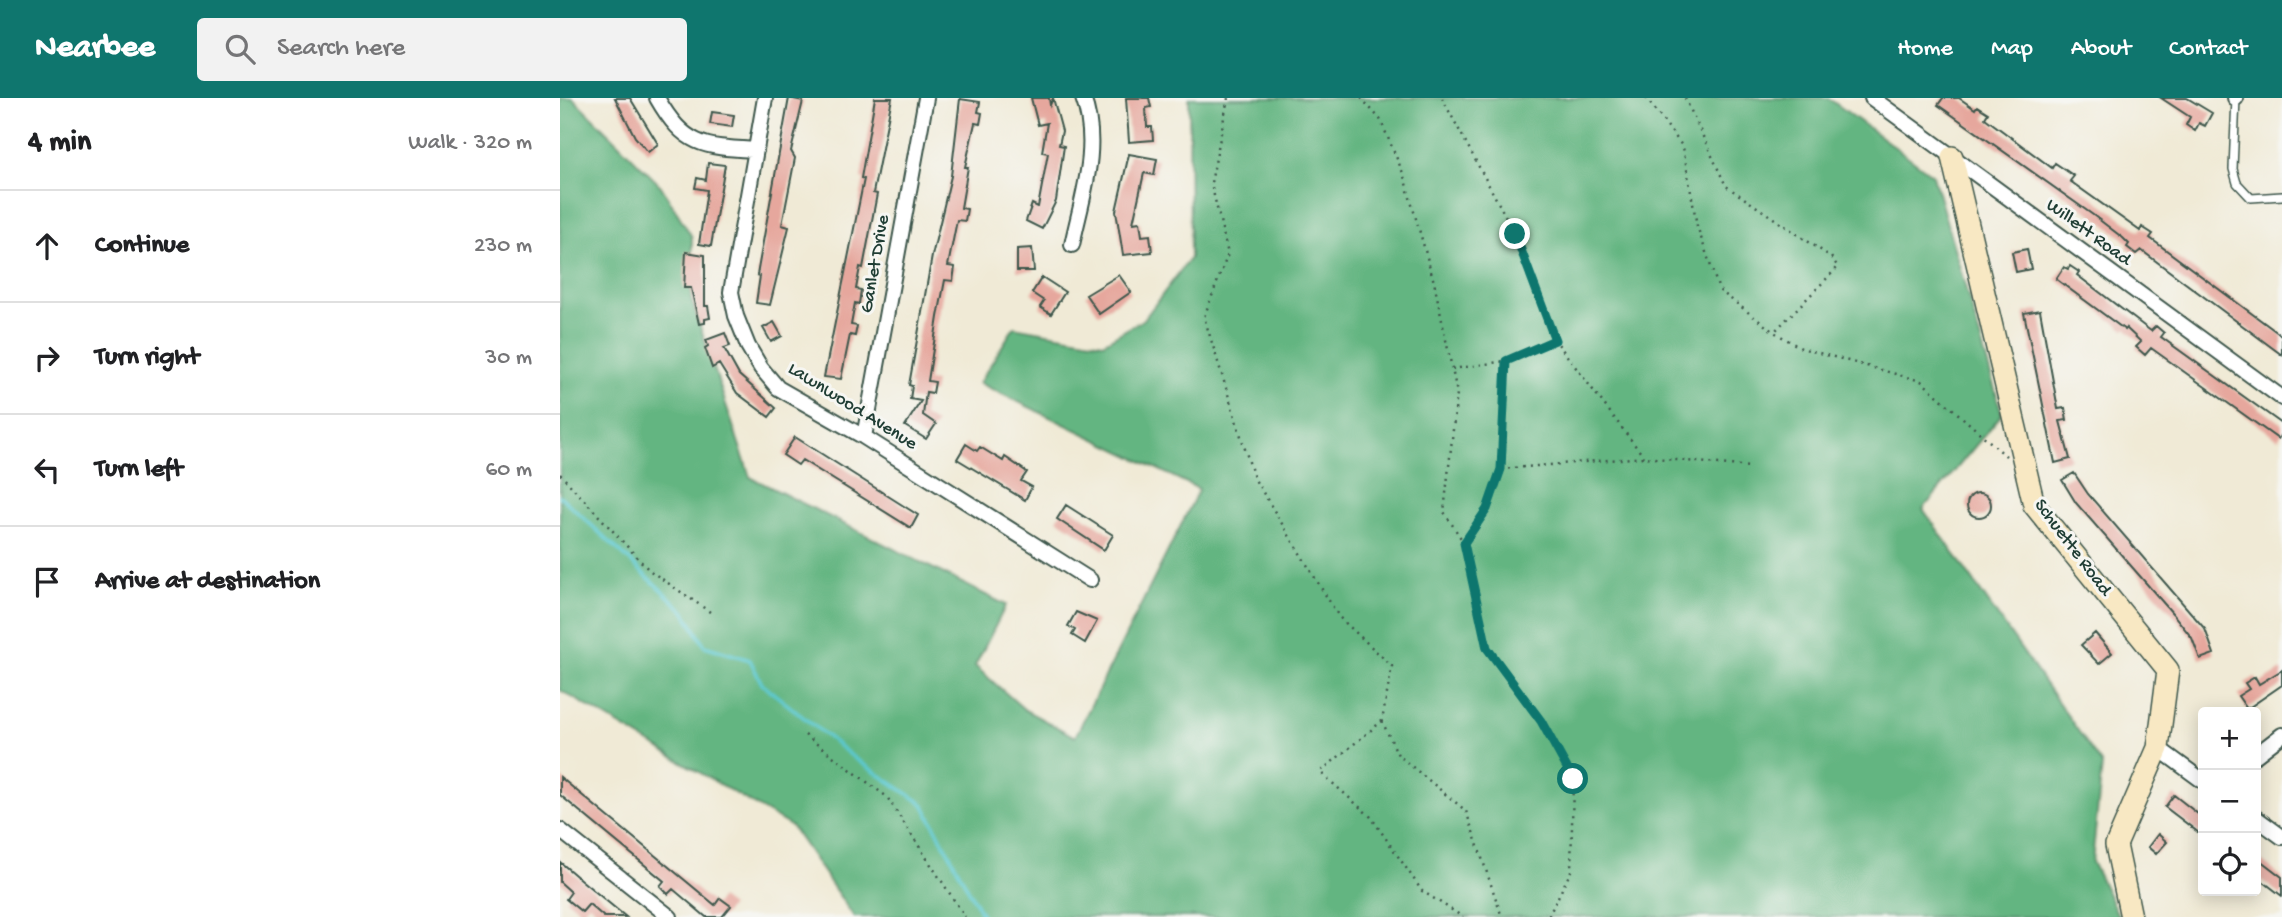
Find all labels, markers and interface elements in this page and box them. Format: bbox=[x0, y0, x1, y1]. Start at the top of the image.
search box bbox=[197, 18, 687, 81]
text: Nearbee bbox=[35, 30, 155, 68]
icon: search bbox=[221, 30, 259, 68]
text: Search here bbox=[277, 34, 405, 65]
text: Home bbox=[1897, 35, 1953, 64]
text: Map bbox=[1991, 35, 2033, 64]
text: About bbox=[2071, 35, 2131, 64]
text: Contact bbox=[2169, 35, 2247, 64]
text: 4 min bbox=[28, 126, 91, 161]
text: Walk · 320 m bbox=[408, 130, 532, 157]
street label: Willett Road bbox=[2041, 194, 2137, 273]
street label: Ganlet Drive bbox=[856, 213, 896, 315]
route end bbox=[1499, 218, 1530, 249]
icon: ahead bbox=[28, 227, 66, 265]
text: Continue bbox=[95, 231, 189, 262]
text: 230 m bbox=[474, 233, 532, 260]
icon: right bbox=[28, 339, 66, 377]
text: Turn right bbox=[95, 343, 199, 374]
text: 30 m bbox=[485, 345, 532, 372]
street label: Lawnwood Avenue bbox=[783, 358, 921, 456]
icon: left bbox=[28, 451, 66, 489]
text: Turn left bbox=[95, 455, 183, 486]
text: 60 m bbox=[486, 457, 532, 484]
street label: Schuette Road bbox=[2028, 495, 2117, 603]
icon: arrive bbox=[28, 563, 66, 601]
text: Arrive at destination bbox=[95, 567, 320, 598]
map controls bbox=[2198, 707, 2261, 896]
button: + bbox=[2198, 707, 2261, 770]
route start bbox=[1557, 763, 1588, 794]
button: − bbox=[2198, 770, 2261, 833]
button: locate bbox=[2198, 833, 2261, 896]

